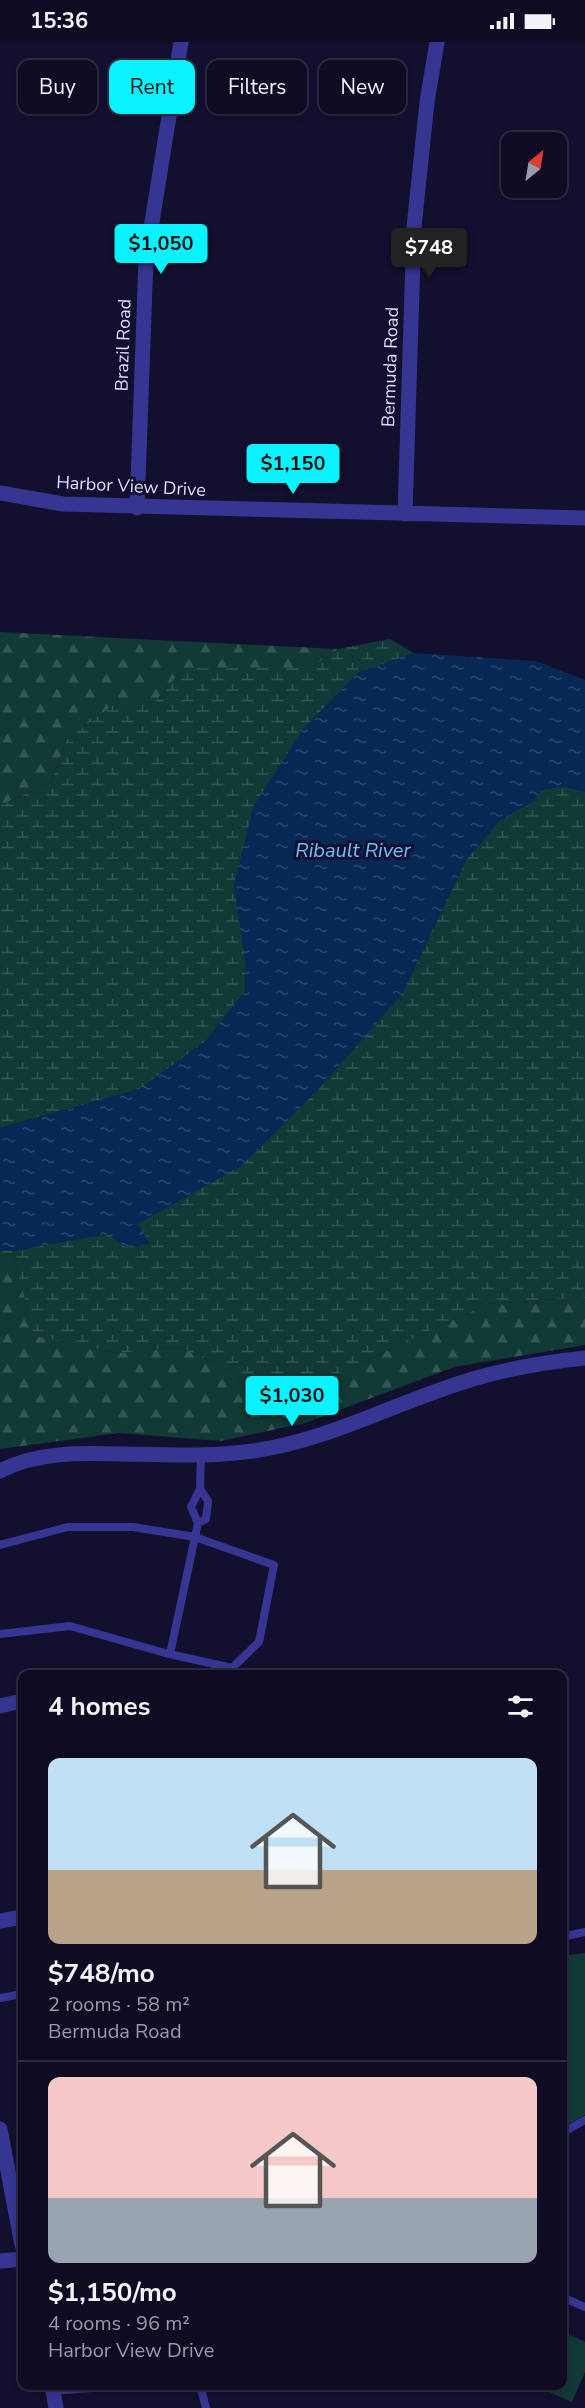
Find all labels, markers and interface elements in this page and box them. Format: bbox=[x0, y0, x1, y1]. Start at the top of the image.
text: 15:36 bbox=[30, 6, 88, 36]
chip: Buy bbox=[18, 60, 97, 114]
chip: Rent bbox=[109, 60, 195, 114]
chip: Filters bbox=[207, 60, 307, 114]
chip: New bbox=[319, 60, 406, 114]
north arrow bbox=[501, 132, 567, 198]
map controls bbox=[501, 132, 567, 198]
pin: $1,050 bbox=[112, 224, 210, 275]
pin: $748 bbox=[393, 228, 465, 279]
text: $1,050 bbox=[129, 230, 193, 257]
text: $748 bbox=[405, 234, 453, 261]
street label: Brazil Road bbox=[109, 298, 137, 392]
street label: Bermuda Road bbox=[376, 307, 404, 427]
pin: $1,150 bbox=[244, 444, 342, 495]
text: $1,150 bbox=[261, 450, 325, 477]
street label: Harbor View Drive bbox=[56, 470, 206, 502]
water label: Ribault River bbox=[295, 837, 412, 864]
pin: $1,030 bbox=[243, 1376, 341, 1427]
text: $1,030 bbox=[260, 1382, 324, 1409]
text: 4 homes bbox=[48, 1689, 150, 1724]
icon: filters bbox=[504, 1690, 537, 1723]
icon: home bbox=[239, 1797, 347, 1905]
text: $748/mo bbox=[48, 1956, 155, 1991]
text: 2 rooms · 58 m² bbox=[48, 1991, 190, 2018]
text: Bermuda Road bbox=[48, 2018, 182, 2045]
icon: home bbox=[239, 2116, 347, 2224]
text: $1,150/mo bbox=[48, 2275, 177, 2310]
text: 4 rooms · 96 m² bbox=[48, 2310, 190, 2337]
text: Harbor View Drive bbox=[48, 2337, 214, 2364]

